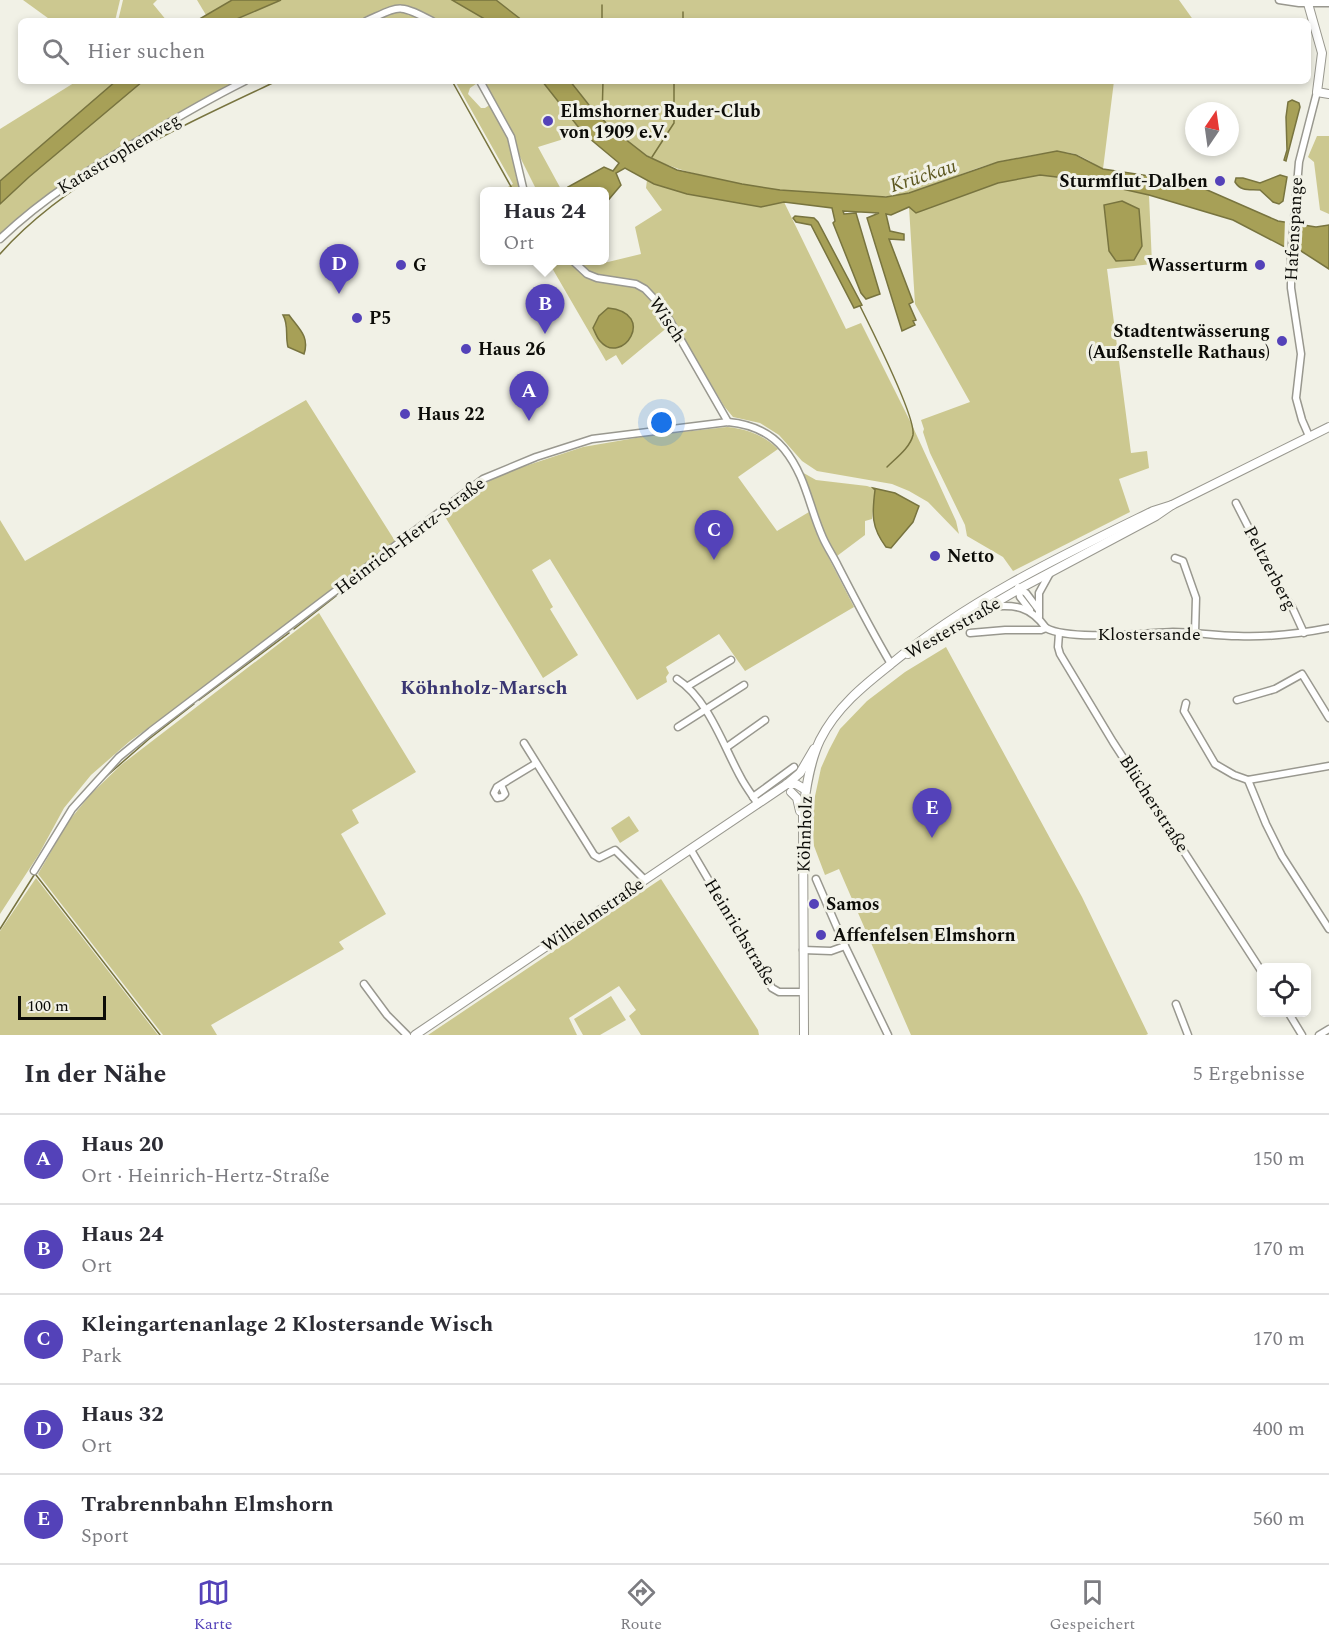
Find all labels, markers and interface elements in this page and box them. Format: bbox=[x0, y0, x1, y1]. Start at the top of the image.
search box bbox=[18, 18, 1311, 84]
icon: search bbox=[39, 35, 72, 68]
text: Hier suchen bbox=[87, 35, 205, 68]
place label: Elmshorner Ruder-Club von 1909 e.V. bbox=[559, 98, 760, 146]
north arrow bbox=[1185, 102, 1239, 156]
street label: Katastrophenweg bbox=[52, 107, 186, 201]
marker: Elmshorner Ruder-Club von 1909 e.V. bbox=[541, 114, 555, 128]
water label: Krückau bbox=[886, 151, 961, 201]
place label: Sturmflut-Dalben bbox=[1059, 168, 1208, 195]
marker: Sturmflut-Dalben bbox=[1213, 174, 1227, 188]
street label: Hafenspange bbox=[1278, 176, 1310, 282]
popup bbox=[480, 187, 609, 265]
text: Haus 24 bbox=[503, 195, 586, 228]
text: Ort bbox=[503, 228, 534, 258]
pin: D bbox=[320, 244, 358, 294]
place label: G bbox=[413, 252, 427, 279]
place label: Wasserturm bbox=[1147, 252, 1248, 279]
marker: G bbox=[394, 258, 408, 272]
marker: Wasserturm bbox=[1253, 258, 1267, 272]
pin: B bbox=[526, 284, 564, 334]
street label: Wisch bbox=[642, 292, 692, 348]
place label: P5 bbox=[369, 305, 391, 332]
marker: P5 bbox=[350, 311, 364, 325]
place label: Stadtentwässerung (Außenstelle Rathaus) bbox=[1088, 318, 1270, 366]
marker: Stadtentwässerung (Außenstelle Rathaus) bbox=[1275, 334, 1289, 348]
place label: Haus 26 bbox=[478, 336, 546, 363]
marker: Haus 26 bbox=[459, 342, 473, 356]
pin: A bbox=[510, 372, 548, 421]
place label: Haus 22 bbox=[417, 401, 485, 428]
marker: Haus 22 bbox=[398, 407, 412, 421]
your location bbox=[647, 408, 676, 437]
street label: Heinrich-Hertz-Straße bbox=[329, 470, 491, 602]
pin: C bbox=[694, 510, 734, 560]
street label: Peltzerberg bbox=[1237, 521, 1303, 615]
place label: Netto bbox=[947, 543, 994, 570]
marker: Netto bbox=[928, 549, 942, 563]
street label: Westerstraße bbox=[900, 590, 1006, 666]
street label: Klostersande bbox=[1097, 621, 1201, 648]
district label: Köhnholz-Marsch bbox=[400, 673, 568, 703]
street label: Blücherstraße bbox=[1112, 750, 1196, 858]
pin: E bbox=[912, 788, 952, 838]
street label: Köhnholz bbox=[790, 795, 820, 873]
street label: Wilhelmstraße bbox=[536, 871, 650, 959]
street label: Heinrichstraße bbox=[697, 873, 783, 991]
place label: Samos bbox=[826, 891, 880, 918]
marker: Samos bbox=[807, 897, 821, 911]
place label: Affenfelsen Elmshorn bbox=[833, 922, 1016, 949]
marker: Affenfelsen Elmshorn bbox=[814, 928, 828, 942]
map controls bbox=[1257, 963, 1311, 1017]
button: locate bbox=[1257, 963, 1311, 1017]
scale bar bbox=[18, 993, 106, 1020]
text: 100 m bbox=[27, 994, 69, 1018]
text: In der Nähe bbox=[24, 1054, 166, 1094]
text: 5 Ergebnisse bbox=[1193, 1059, 1305, 1089]
text: Haus 20 bbox=[81, 1128, 164, 1161]
text: A bbox=[36, 1144, 51, 1174]
text: 150 m bbox=[1253, 1144, 1305, 1174]
text: Ort · Heinrich-Hertz-Straße bbox=[81, 1161, 330, 1191]
text: Haus 24 bbox=[81, 1218, 164, 1251]
text: B bbox=[36, 1234, 51, 1264]
text: 170 m bbox=[1253, 1234, 1305, 1264]
text: Ort bbox=[81, 1251, 112, 1281]
text: Kleingartenanlage 2 Klostersande Wisch bbox=[81, 1308, 493, 1341]
text: C bbox=[36, 1324, 51, 1354]
text: 170 m bbox=[1253, 1324, 1305, 1354]
text: Park bbox=[81, 1341, 122, 1371]
text: Haus 32 bbox=[81, 1398, 164, 1431]
text: D bbox=[35, 1414, 52, 1444]
text: 400 m bbox=[1253, 1414, 1305, 1444]
text: Ort bbox=[81, 1431, 112, 1461]
text: Trabrennbahn Elmshorn bbox=[81, 1488, 334, 1521]
text: E bbox=[37, 1504, 50, 1534]
text: 560 m bbox=[1253, 1504, 1305, 1534]
text: Sport bbox=[81, 1521, 129, 1551]
tab: Karte bbox=[194, 1576, 233, 1636]
tab: Route bbox=[620, 1576, 662, 1636]
tab: Gespeichert bbox=[1050, 1576, 1135, 1636]

